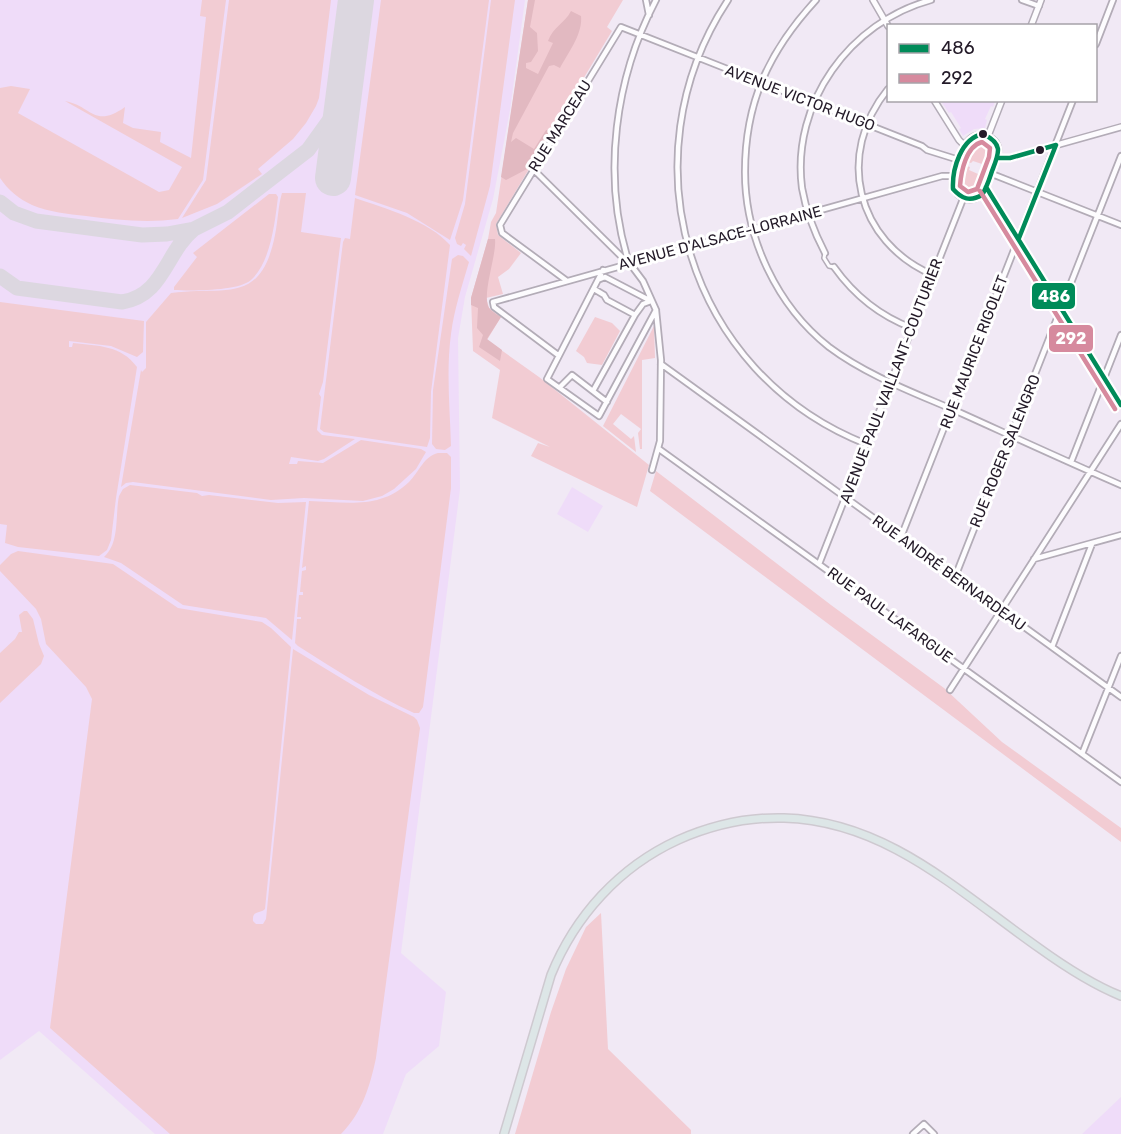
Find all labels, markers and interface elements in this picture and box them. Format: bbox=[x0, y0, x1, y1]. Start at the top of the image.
legend bbox=[887, 24, 1097, 102]
text: 486 bbox=[941, 37, 975, 59]
street label: AVENUE VICTOR HUGO bbox=[722, 61, 878, 135]
text: 292 bbox=[941, 67, 973, 89]
street label: RUE MARCEAU bbox=[525, 77, 595, 175]
unlabelled marker bbox=[977, 128, 989, 140]
unlabelled marker bbox=[1034, 144, 1046, 156]
street label: AVENUE D'ALSACE-LORRAINE bbox=[616, 202, 824, 274]
street label: AVENUE PAUL VAILLANT-COUTURIER bbox=[836, 256, 946, 506]
street label: RUE MAURICE RIGOLET bbox=[936, 273, 1012, 431]
line badge: 486 bbox=[1031, 282, 1076, 310]
text: 486 bbox=[1038, 287, 1070, 306]
line badge: 292 bbox=[1048, 324, 1094, 353]
text: 292 bbox=[1055, 329, 1087, 348]
street label: RUE ROGER SALENGRO bbox=[966, 372, 1044, 530]
street label: RUE ANDRÉ BERNARDEAU bbox=[869, 511, 1029, 635]
street label: RUE PAUL LAFARGUE bbox=[824, 563, 956, 667]

